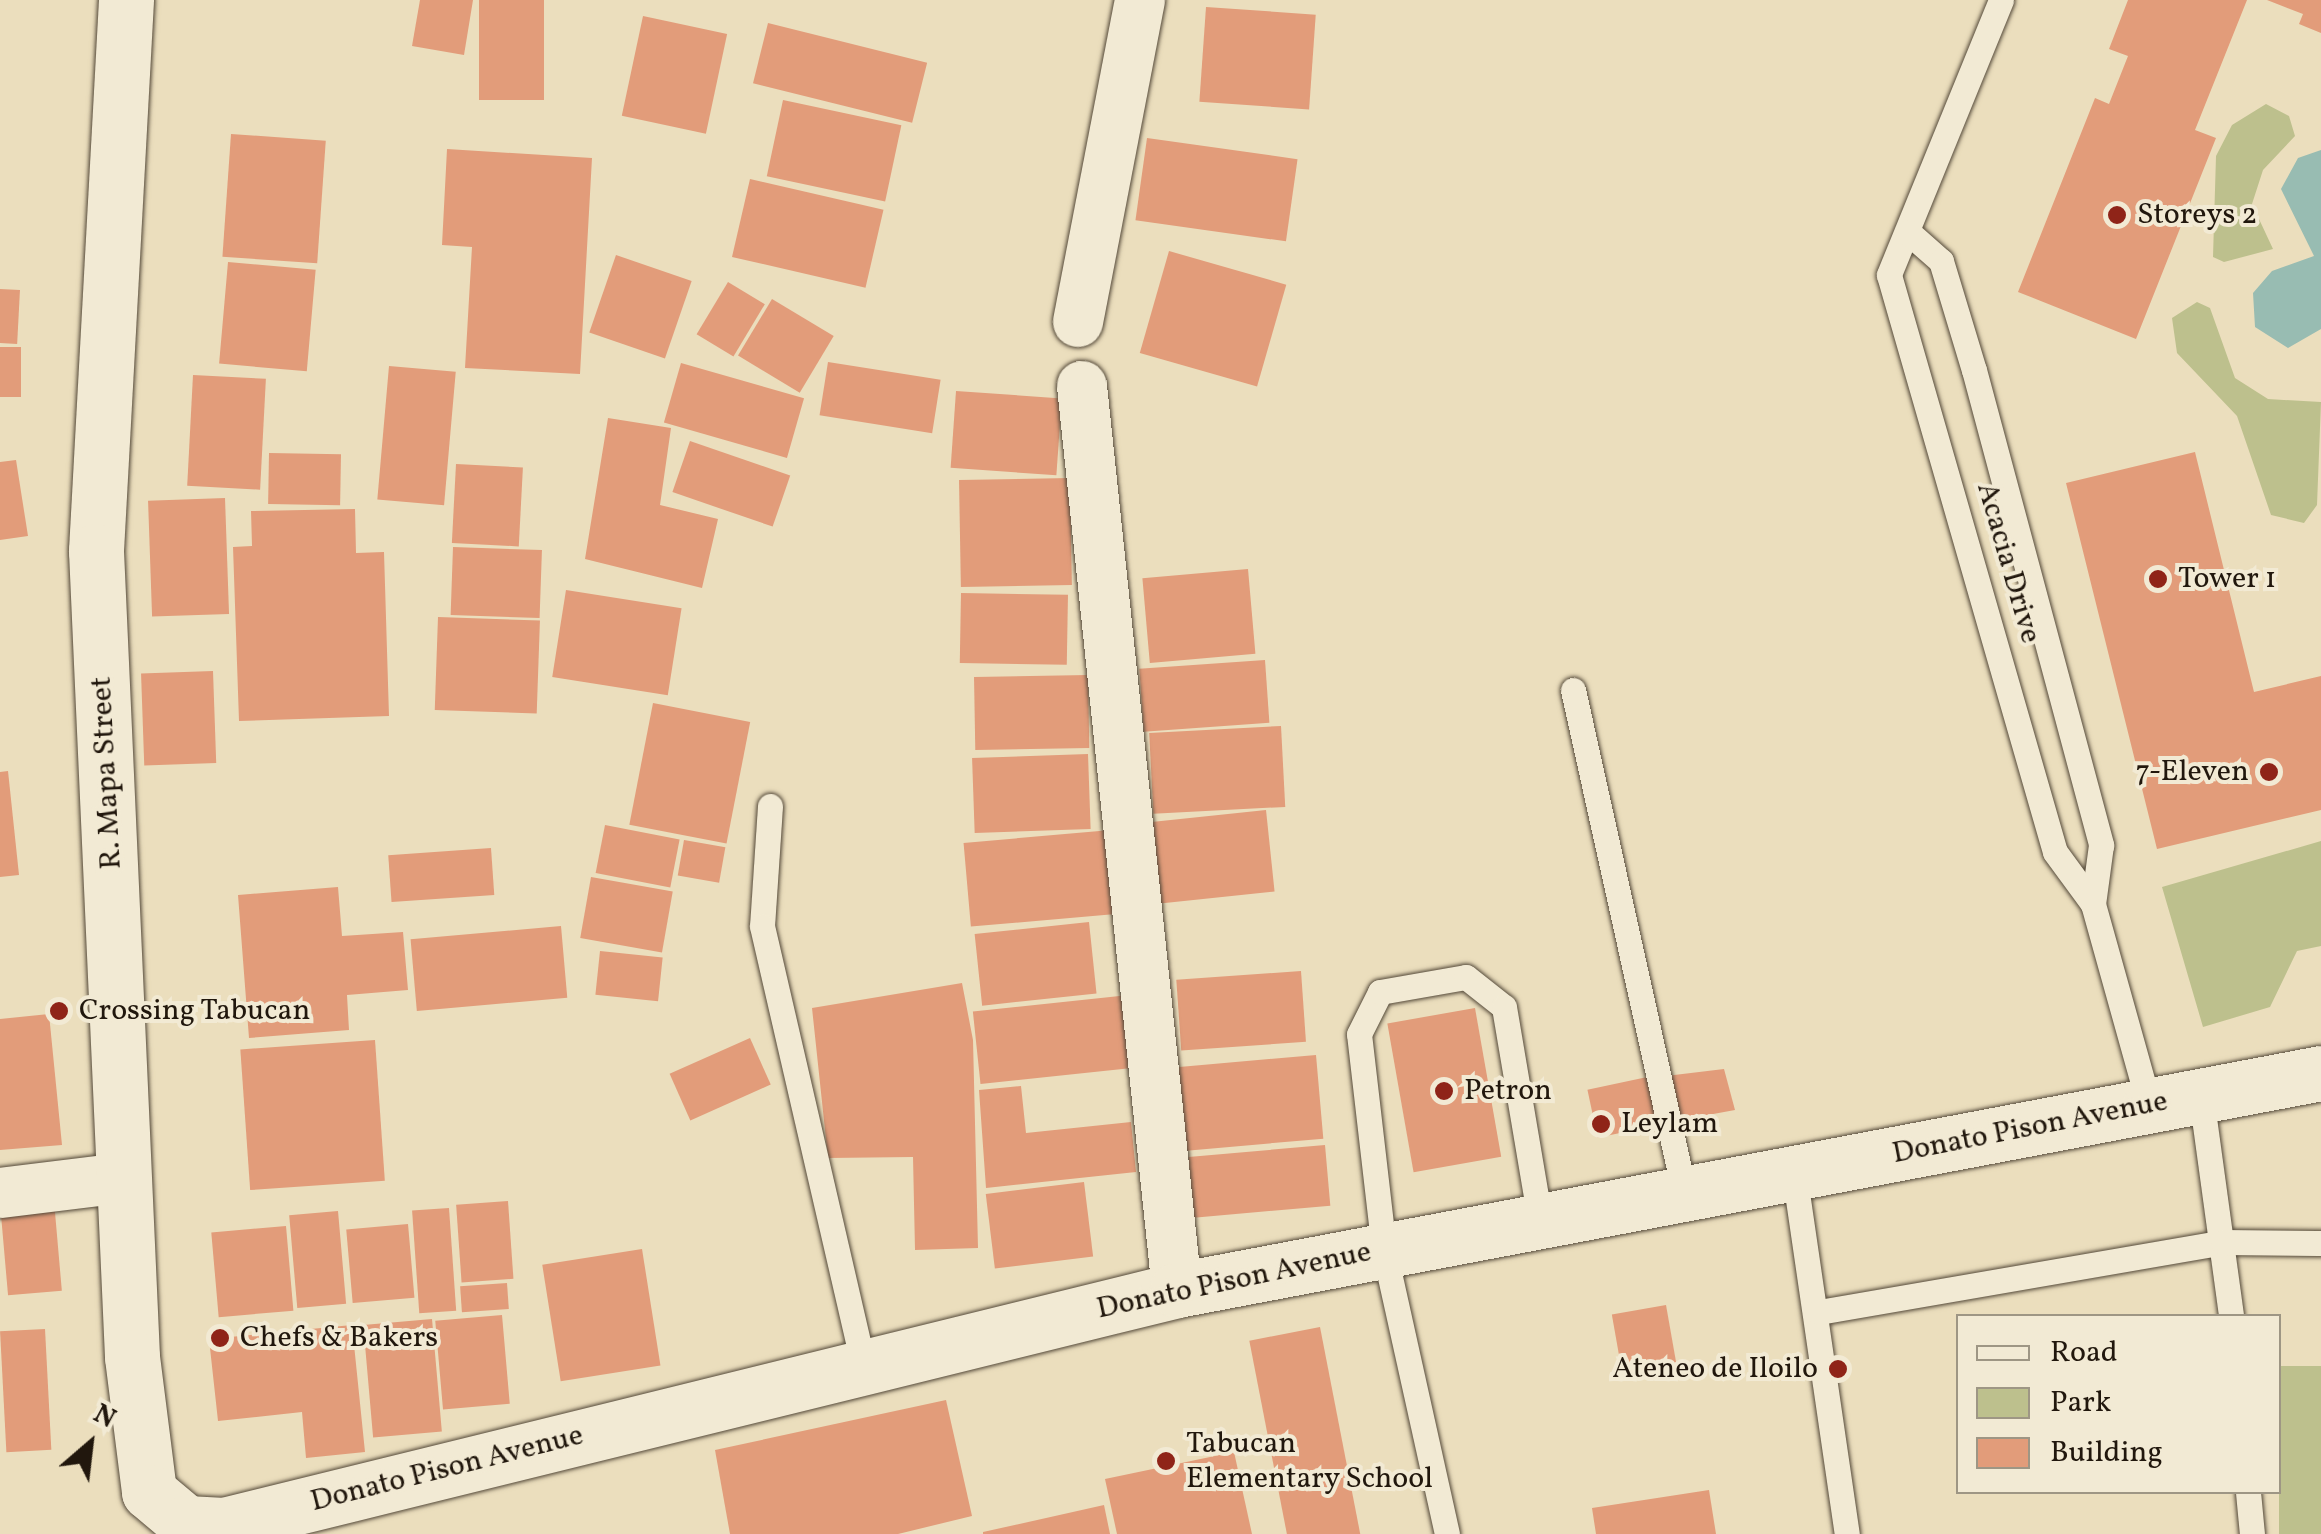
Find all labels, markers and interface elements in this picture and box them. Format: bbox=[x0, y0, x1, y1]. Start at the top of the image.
place label: Storeys 2 bbox=[2137, 197, 2257, 233]
marker: Storeys 2 bbox=[2106, 204, 2128, 226]
street label: Acacia Drive bbox=[1968, 478, 2048, 648]
place label: Tower 1 bbox=[2178, 561, 2276, 597]
marker: Tower 1 bbox=[2147, 568, 2169, 590]
street label: R. Mapa Street bbox=[84, 676, 130, 870]
place label: 7-Eleven bbox=[2135, 754, 2249, 790]
marker: 7-Eleven bbox=[2258, 761, 2280, 783]
place label: Crossing Tabucan bbox=[79, 993, 311, 1029]
marker: Crossing Tabucan bbox=[48, 1000, 70, 1022]
place label: Petron bbox=[1464, 1073, 1552, 1109]
marker: Petron bbox=[1433, 1080, 1455, 1102]
street label: Donato Pison Avenue bbox=[1889, 1084, 2171, 1172]
place label: Leylam bbox=[1621, 1106, 1718, 1142]
marker: Leylam bbox=[1590, 1113, 1612, 1135]
street label: Donato Pison Avenue bbox=[1093, 1234, 1375, 1328]
legend bbox=[1956, 1314, 2281, 1494]
place label: Chefs & Bakers bbox=[240, 1320, 438, 1356]
marker: Chefs & Bakers bbox=[209, 1327, 231, 1349]
text: Road bbox=[2050, 1332, 2118, 1374]
place label: Ateneo de Iloilo bbox=[1612, 1351, 1818, 1387]
marker: Ateneo de Iloilo bbox=[1827, 1358, 1849, 1380]
text: Park bbox=[2050, 1382, 2111, 1424]
north arrow bbox=[40, 1394, 140, 1494]
text: N bbox=[86, 1395, 122, 1439]
street label: Donato Pison Avenue bbox=[307, 1418, 587, 1520]
place label: Tabucan Elementary School bbox=[1186, 1426, 1434, 1496]
text: Building bbox=[2050, 1432, 2163, 1474]
marker: Tabucan Elementary School bbox=[1155, 1450, 1177, 1472]

